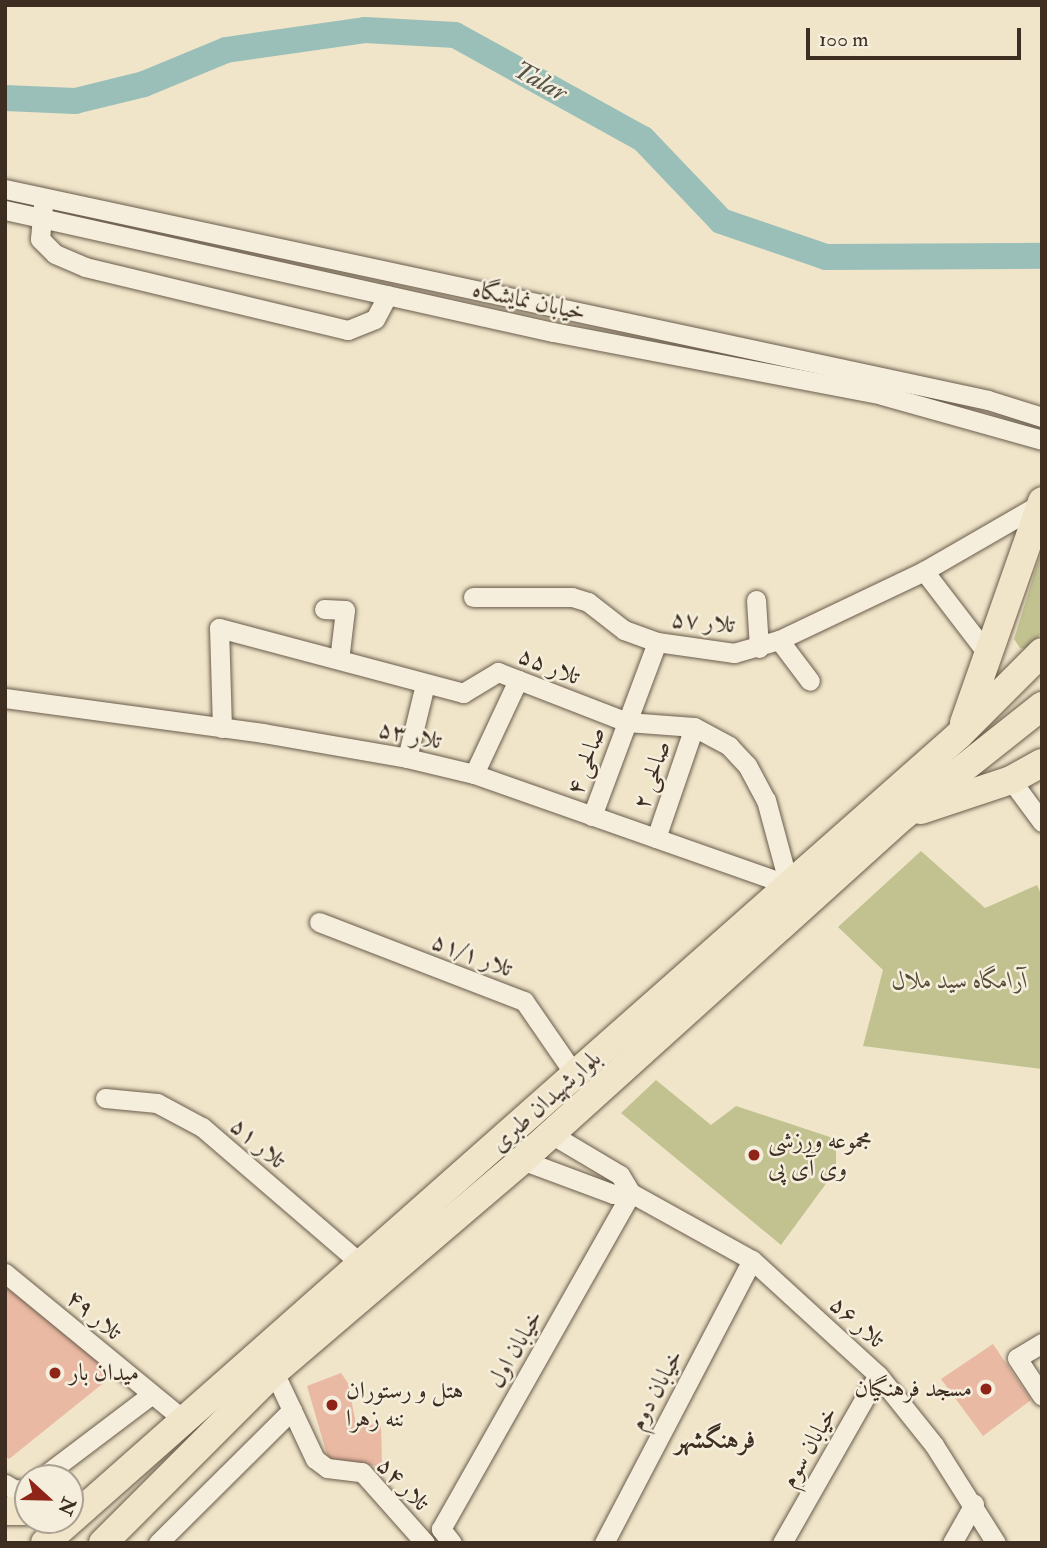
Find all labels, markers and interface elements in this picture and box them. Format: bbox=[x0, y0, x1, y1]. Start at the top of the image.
scale bar bbox=[809, 14, 1024, 58]
text: 100 m bbox=[819, 26, 869, 53]
water label: Talar bbox=[508, 55, 572, 109]
street label: خیابان نمایشگاه bbox=[470, 275, 588, 327]
street label: تلار ۵۷ bbox=[670, 604, 736, 640]
street label: تلار ۵۵ bbox=[514, 641, 584, 691]
street label: تلار ۵۳ bbox=[376, 714, 444, 756]
street label: صالحی ۴ bbox=[560, 723, 612, 799]
street label: صالحی ۲ bbox=[627, 737, 677, 813]
street label: تلار ۵۱/۱ bbox=[428, 926, 516, 984]
park label: آرامگاه سید ملال bbox=[892, 967, 1028, 995]
street label: بلوارشهیدان طبری bbox=[485, 1044, 607, 1158]
street label: تلار ۵۱ bbox=[224, 1111, 292, 1175]
place label: مجموعه ورزشی وی آی پی bbox=[768, 1127, 872, 1183]
marker: مجموعه ورزشی وی آی پی bbox=[746, 1147, 762, 1163]
street label: تلار ۴۹ bbox=[60, 1283, 128, 1347]
street label: تلار ۵۶ bbox=[824, 1290, 890, 1354]
street label: خیابان اول bbox=[481, 1305, 549, 1393]
street label: خیابان دوم bbox=[623, 1345, 689, 1435]
place label: میدان بار bbox=[69, 1359, 139, 1387]
marker: میدان بار bbox=[47, 1365, 63, 1381]
place label: مسجد فرهنگیان bbox=[854, 1375, 972, 1403]
place label: هتل و رستوران ننه زهرا bbox=[346, 1377, 464, 1433]
marker: مسجد فرهنگیان bbox=[978, 1381, 994, 1397]
marker: هتل و رستوران ننه زهرا bbox=[324, 1397, 340, 1413]
street label: خیابان سوم bbox=[774, 1401, 844, 1493]
district label: فرهنگشهر bbox=[675, 1425, 755, 1457]
street label: تلار ۵۴ bbox=[370, 1451, 436, 1517]
north arrow bbox=[14, 1464, 84, 1534]
text: N bbox=[52, 1494, 81, 1518]

